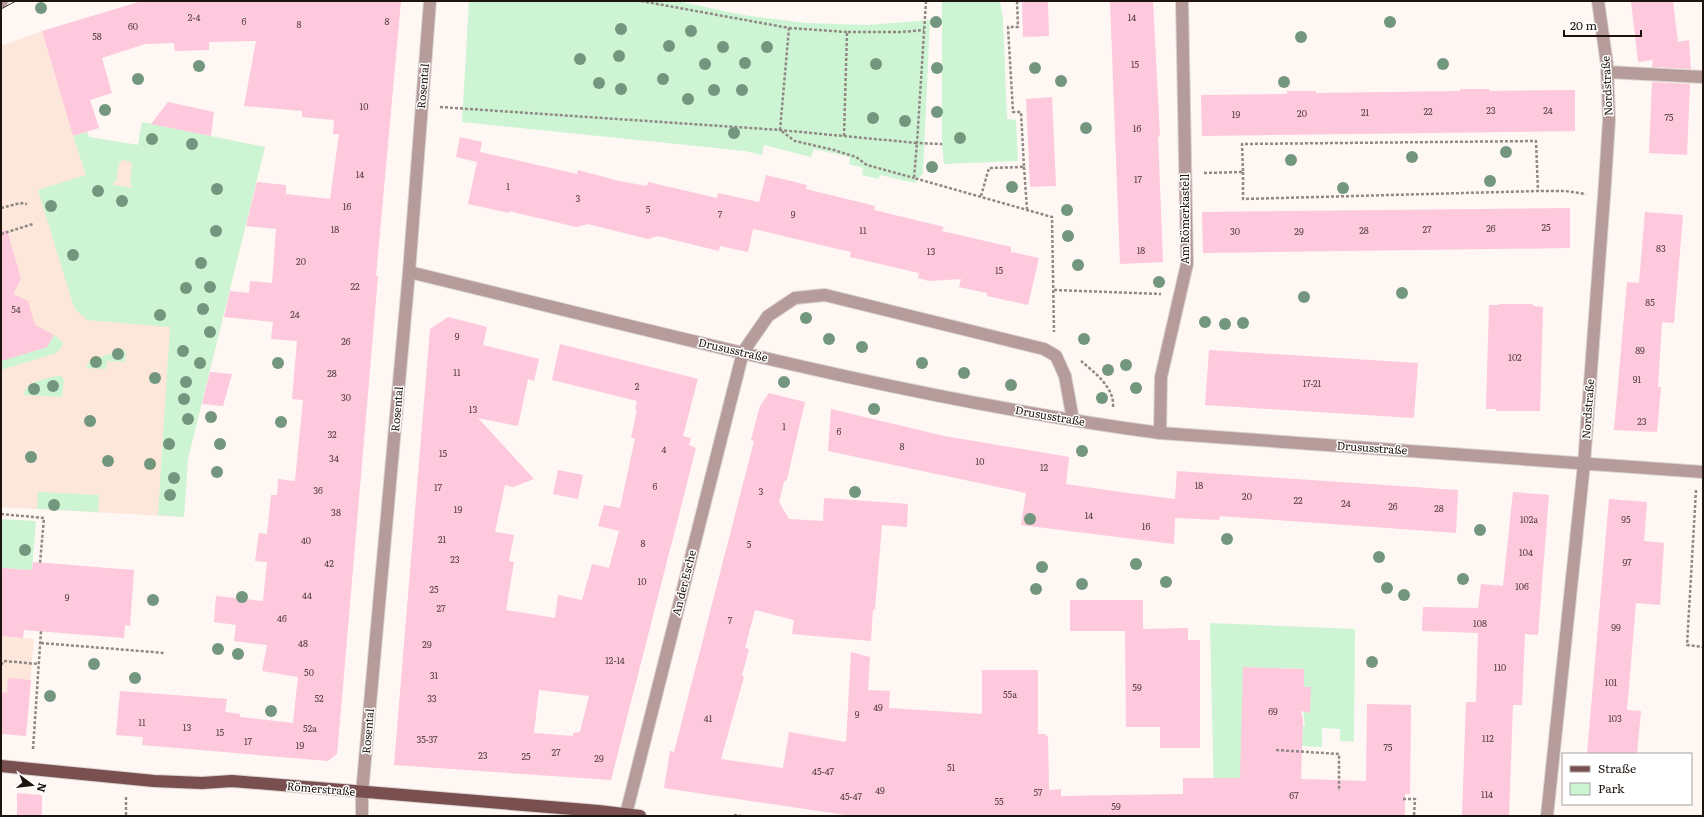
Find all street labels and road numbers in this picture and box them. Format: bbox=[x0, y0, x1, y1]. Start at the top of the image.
street label: Nordstraße bbox=[1596, 55, 1616, 117]
street label: Rosental bbox=[412, 62, 432, 109]
street label: Am Römerkastell bbox=[1176, 173, 1192, 264]
street label: Drususstraße bbox=[697, 333, 770, 365]
street label: Nordstraße bbox=[1577, 378, 1597, 440]
street label: Rosental bbox=[386, 385, 406, 432]
street label: Drususstraße bbox=[1014, 401, 1087, 429]
street label: Drususstraße bbox=[1336, 437, 1408, 457]
street label: An der Esche bbox=[667, 548, 699, 617]
street label: Rosental bbox=[357, 707, 377, 754]
street label: Römerstraße bbox=[286, 777, 356, 799]

